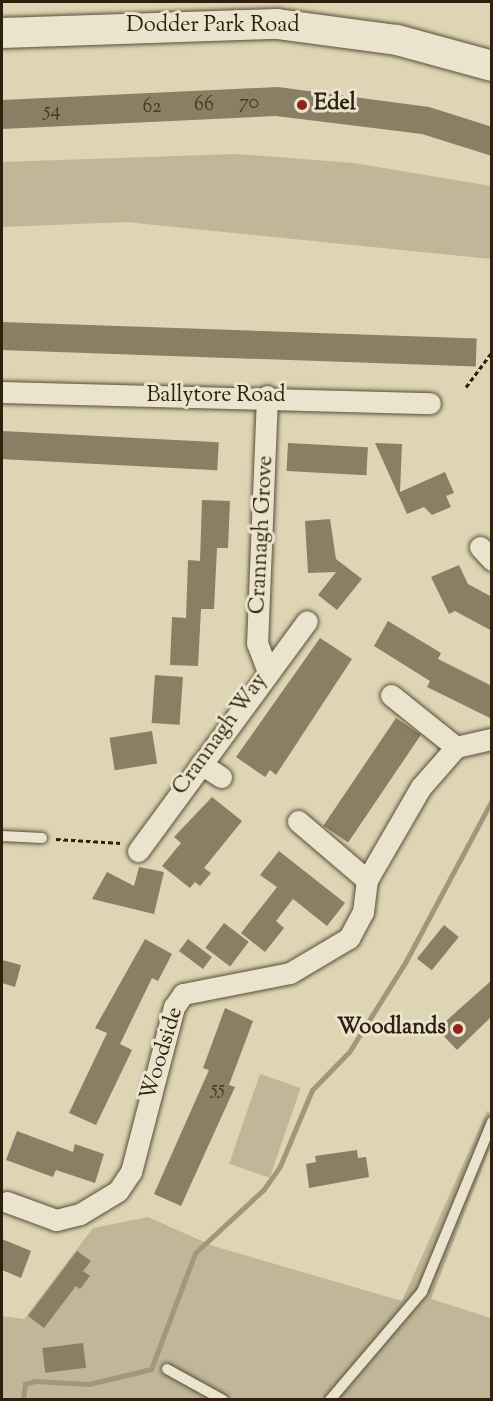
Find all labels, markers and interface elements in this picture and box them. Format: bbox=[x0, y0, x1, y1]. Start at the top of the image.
street label: Dodder Park Road bbox=[126, 14, 300, 40]
house number: 70 bbox=[239, 91, 259, 115]
place label: Edel bbox=[314, 92, 356, 118]
house number: 66 bbox=[194, 93, 214, 117]
house number: 62 bbox=[142, 95, 162, 119]
marker: Edel bbox=[295, 98, 309, 112]
house number: 54 bbox=[44, 99, 60, 123]
street label: Ballytore Road bbox=[146, 384, 286, 410]
street label: Crannagh Grove bbox=[246, 455, 280, 615]
street label: Crannagh Way bbox=[168, 669, 274, 801]
street label: Woodside bbox=[136, 1004, 190, 1104]
place label: Woodlands bbox=[337, 1016, 446, 1042]
marker: Woodlands bbox=[451, 1022, 465, 1036]
house number: 55 bbox=[211, 1077, 225, 1101]

